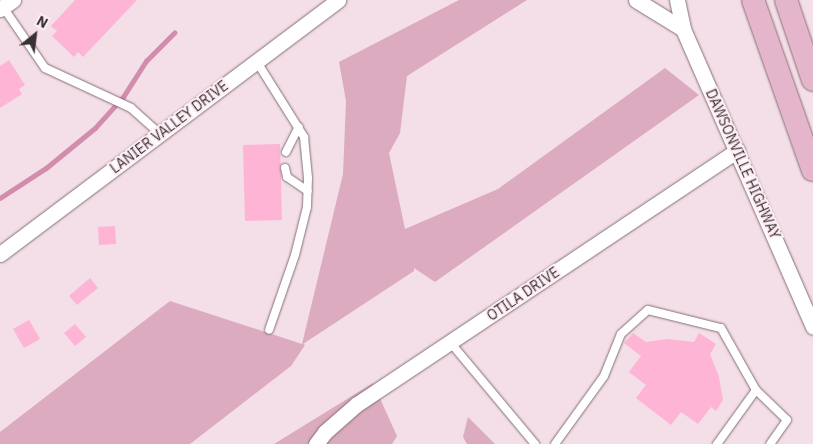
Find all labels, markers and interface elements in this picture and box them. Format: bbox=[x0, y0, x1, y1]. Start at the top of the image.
north arrow bbox=[10, 10, 60, 60]
text: N bbox=[33, 12, 51, 32]
street label: LANIER VALLEY DRIVE bbox=[107, 77, 231, 177]
street label: DAWSONVILLE HIGHWAY bbox=[702, 86, 784, 242]
street label: OTILA DRIVE bbox=[484, 264, 562, 324]

